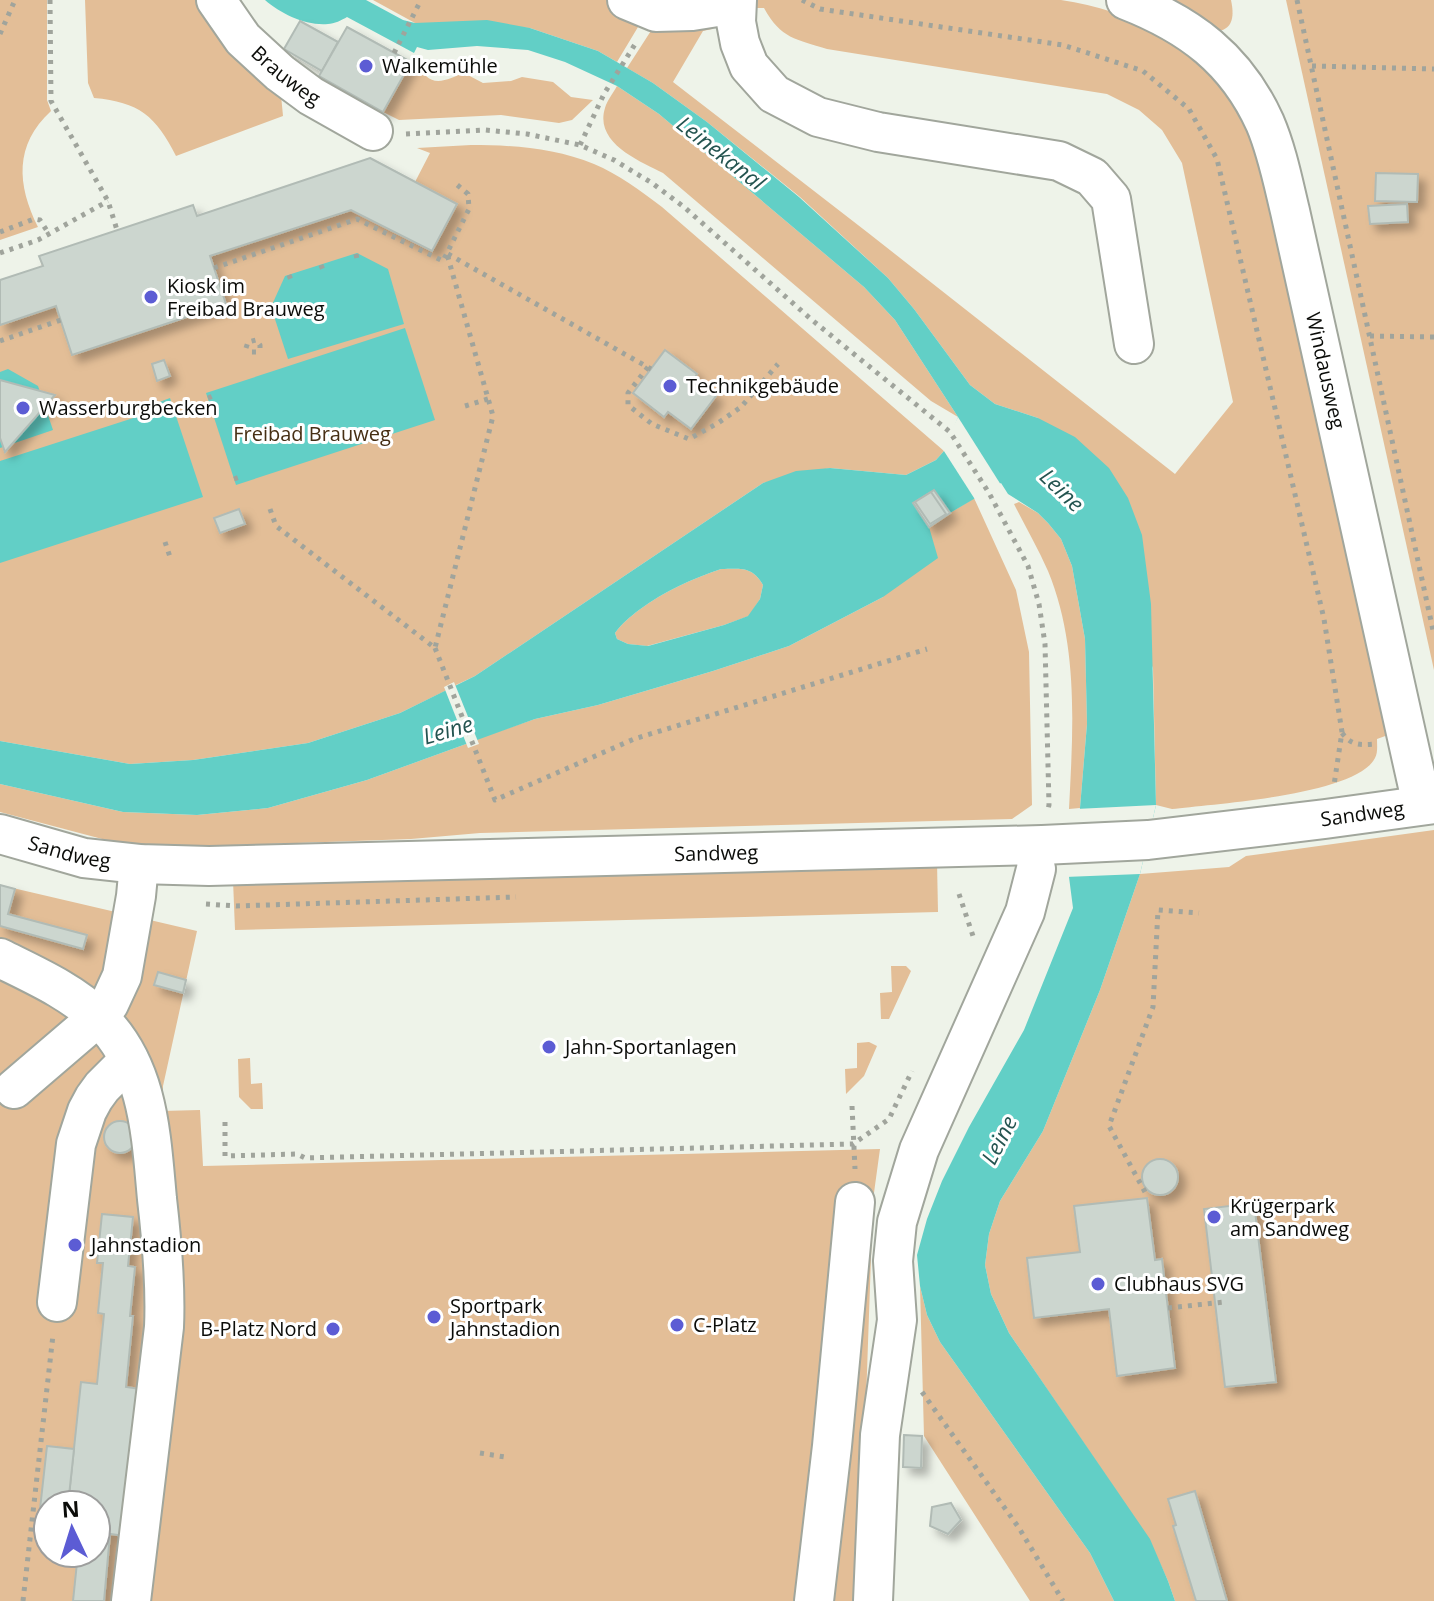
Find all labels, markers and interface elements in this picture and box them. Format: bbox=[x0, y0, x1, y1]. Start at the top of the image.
street label: Brauweg bbox=[246, 39, 326, 112]
place label: Walkemühle bbox=[382, 52, 498, 79]
marker: Walkemühle bbox=[357, 57, 375, 75]
water label: Leinekanal bbox=[671, 108, 772, 196]
place label: Kiosk im Freibad Brauweg bbox=[167, 272, 325, 322]
marker: Kiosk im Freibad Brauweg bbox=[142, 288, 160, 306]
street label: Windausweg bbox=[1300, 310, 1352, 431]
place label: Technikgebäude bbox=[686, 372, 839, 399]
marker: Technikgebäude bbox=[661, 377, 679, 395]
place label: Wasserburgbecken bbox=[39, 394, 218, 421]
marker: Wasserburgbecken bbox=[14, 399, 32, 417]
park label: Freibad Brauweg bbox=[233, 420, 391, 447]
water label: Leine bbox=[1034, 461, 1091, 518]
water label: Leine bbox=[419, 708, 476, 750]
street label: Sandweg bbox=[1319, 794, 1406, 832]
street label: Sandweg bbox=[25, 829, 112, 874]
street label: Sandweg bbox=[674, 838, 759, 867]
place label: Jahn-Sportanlagen bbox=[563, 1033, 737, 1060]
marker: Jahn-Sportanlagen bbox=[540, 1038, 558, 1056]
water label: Leine bbox=[973, 1110, 1023, 1169]
place label: Krügerpark am Sandweg bbox=[1230, 1192, 1349, 1242]
marker: Krügerpark am Sandweg bbox=[1205, 1208, 1223, 1226]
place label: Jahnstadion bbox=[89, 1231, 201, 1258]
marker: Jahnstadion bbox=[66, 1236, 84, 1254]
place label: Clubhaus SVG bbox=[1114, 1270, 1244, 1297]
marker: Clubhaus SVG bbox=[1089, 1275, 1107, 1293]
place label: Sportpark Jahnstadion bbox=[448, 1292, 560, 1342]
marker: Sportpark Jahnstadion bbox=[425, 1308, 443, 1326]
place label: C-Platz bbox=[693, 1311, 757, 1338]
place label: B-Platz Nord bbox=[200, 1315, 317, 1342]
marker: C-Platz bbox=[668, 1316, 686, 1334]
marker: B-Platz Nord bbox=[324, 1320, 342, 1338]
north arrow bbox=[32, 1489, 112, 1569]
text: N bbox=[61, 1492, 81, 1524]

